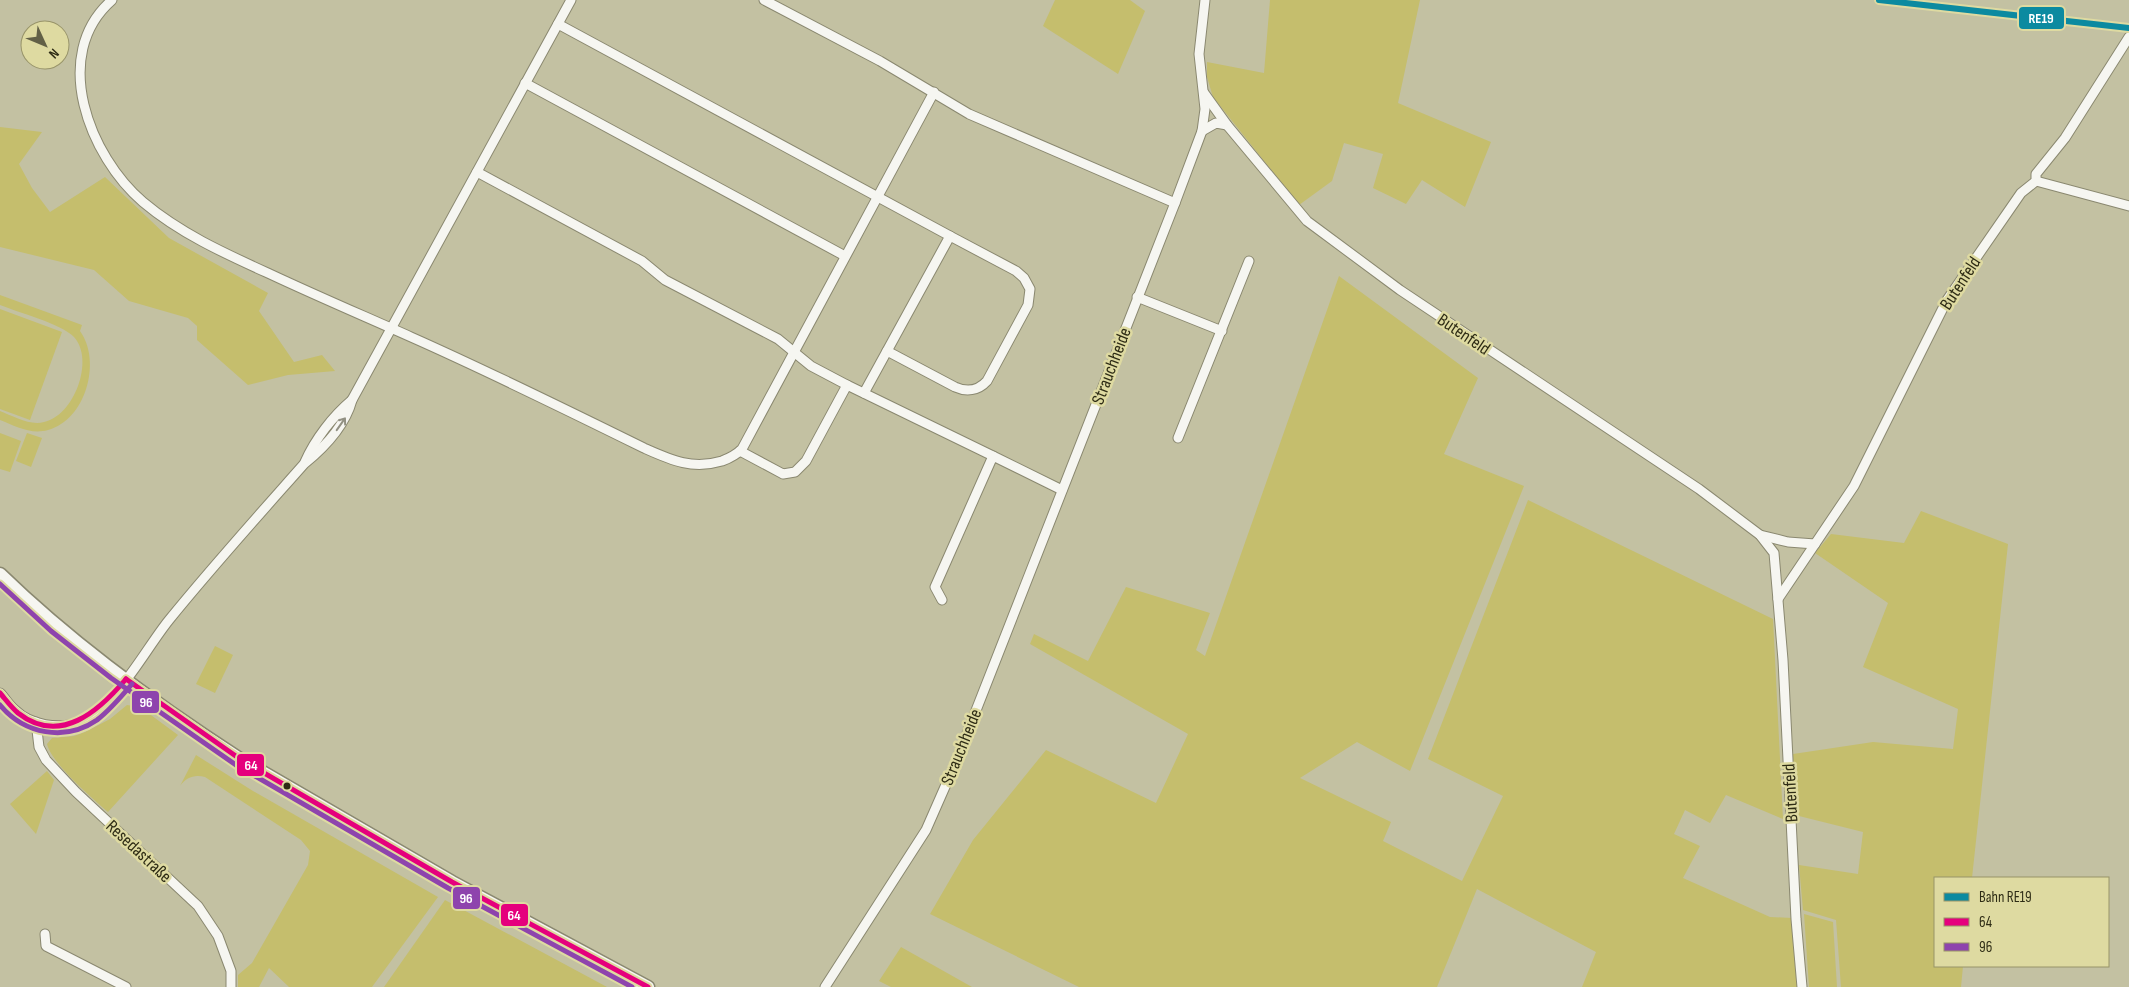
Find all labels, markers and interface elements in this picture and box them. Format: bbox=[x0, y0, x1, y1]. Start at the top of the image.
line badge: RE19 bbox=[2018, 6, 2065, 30]
text: RE19 bbox=[2028, 10, 2054, 27]
north arrow bbox=[20, 20, 70, 70]
text: N bbox=[45, 45, 63, 62]
street label: Butenfeld bbox=[1936, 253, 1985, 314]
street label: Butenfeld bbox=[1434, 309, 1494, 360]
street label: Strauchheide bbox=[1087, 325, 1136, 408]
one-way arrow bbox=[336, 417, 347, 431]
line badge: 96 bbox=[131, 690, 160, 714]
text: 96 bbox=[139, 694, 153, 711]
street label: Strauchheide bbox=[937, 706, 986, 788]
line badge: 64 bbox=[236, 753, 265, 777]
text: 64 bbox=[244, 757, 258, 774]
street label: Butenfeld bbox=[1778, 763, 1803, 823]
unlabelled marker bbox=[282, 781, 292, 791]
street label: Resedastraße bbox=[102, 816, 176, 887]
legend bbox=[1934, 877, 2109, 967]
line badge: 96 bbox=[452, 886, 481, 910]
text: Bahn RE19 bbox=[1979, 888, 2032, 907]
text: 96 bbox=[459, 890, 473, 907]
line badge: 64 bbox=[500, 903, 529, 927]
text: 64 bbox=[507, 907, 521, 924]
text: 64 bbox=[1979, 913, 1992, 932]
text: 96 bbox=[1979, 938, 1992, 957]

